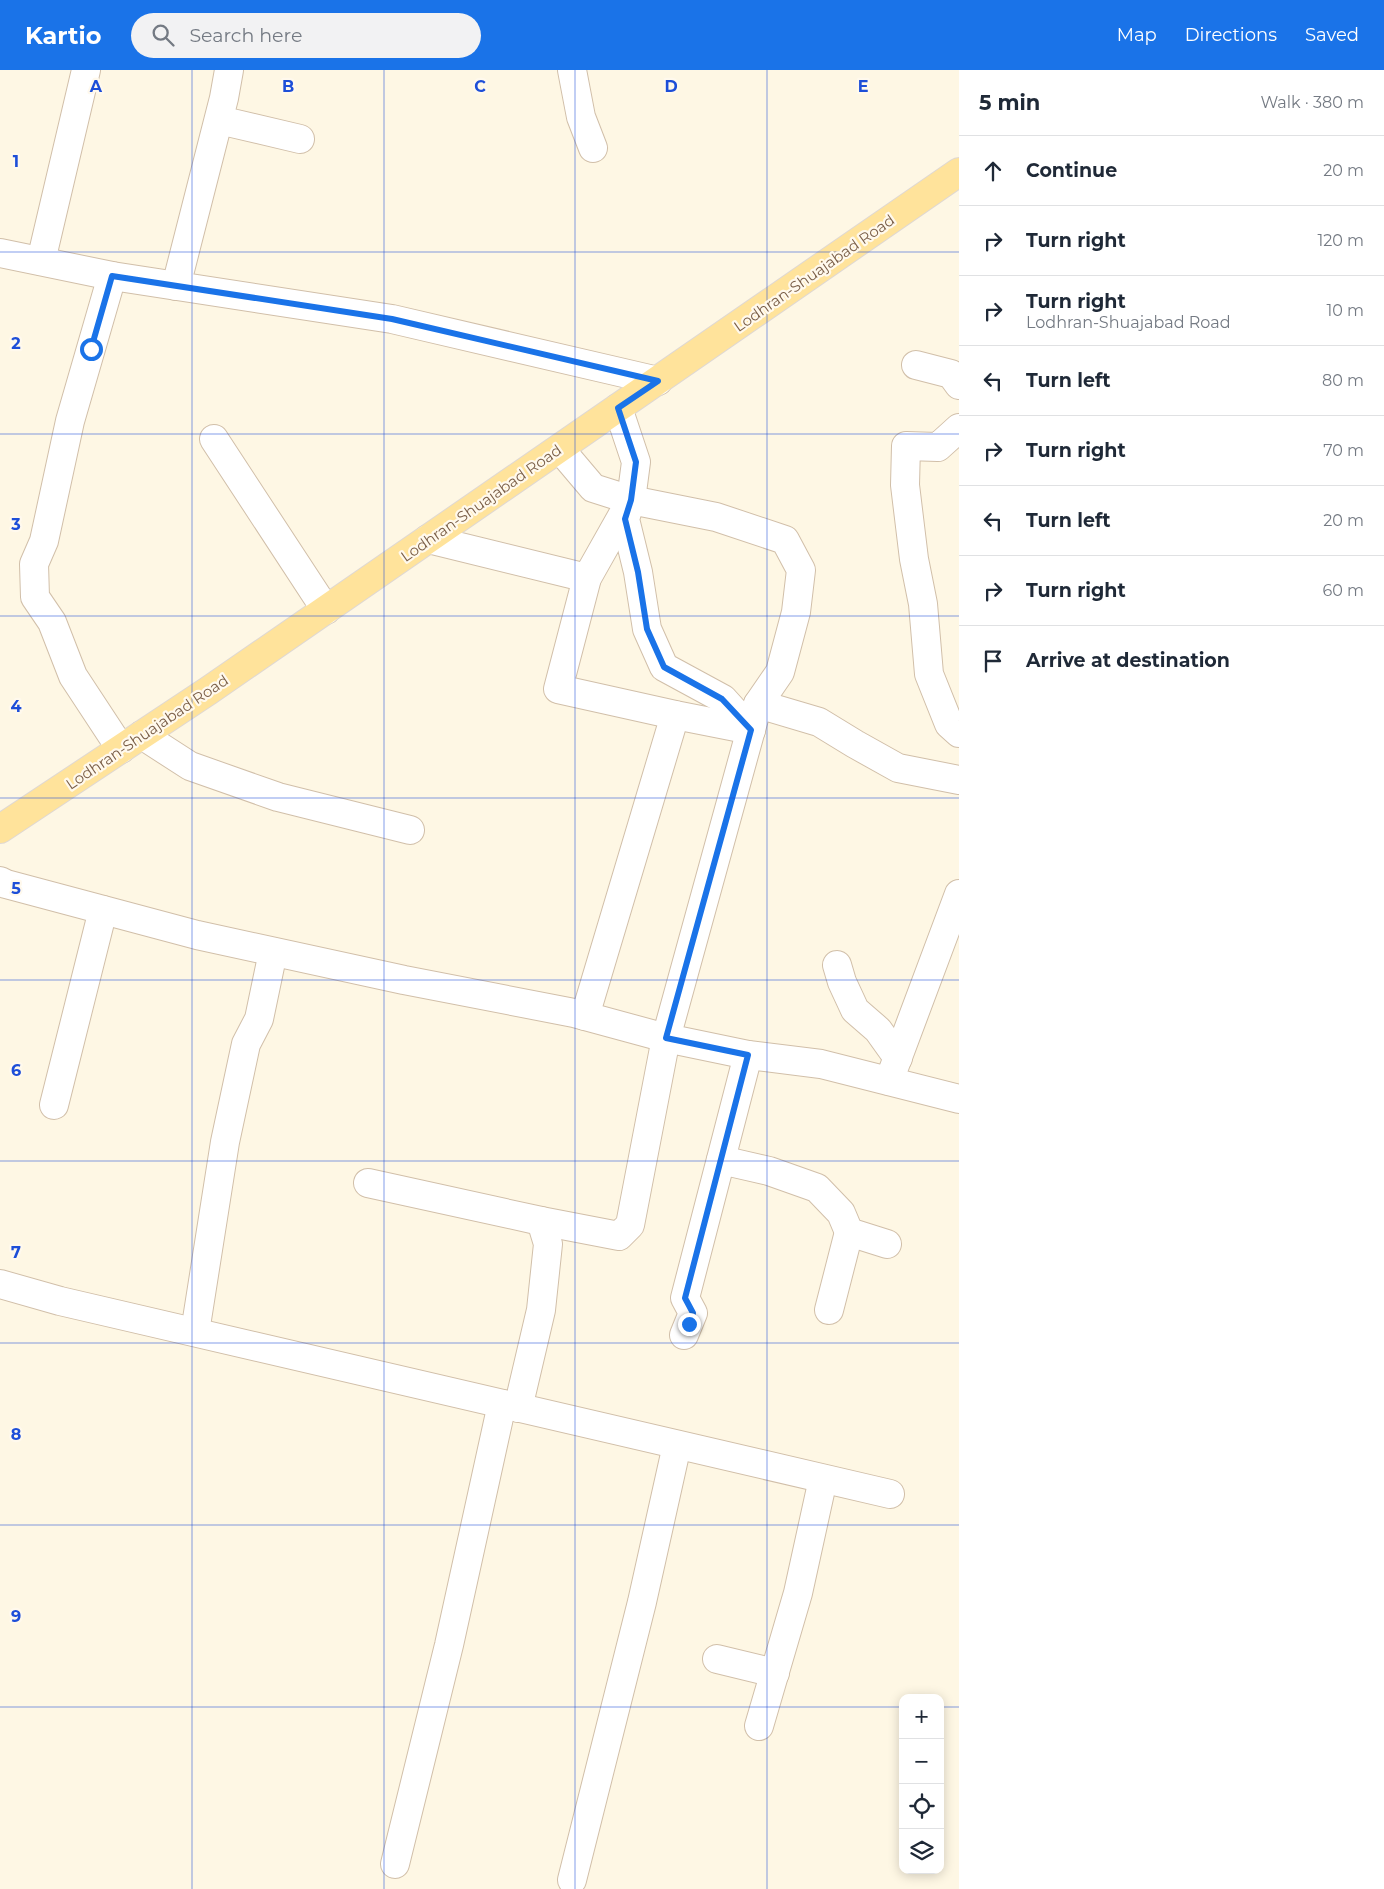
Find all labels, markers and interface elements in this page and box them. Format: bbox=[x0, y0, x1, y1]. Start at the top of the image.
search box bbox=[131, 13, 481, 58]
text: Kartio bbox=[25, 21, 101, 50]
icon: search bbox=[149, 21, 177, 49]
text: Search here bbox=[189, 24, 302, 47]
text: Map bbox=[1117, 24, 1157, 46]
text: Directions bbox=[1185, 24, 1277, 46]
text: Saved bbox=[1305, 24, 1359, 46]
text: A bbox=[89, 77, 103, 96]
text: B bbox=[282, 77, 294, 96]
text: C bbox=[474, 77, 486, 96]
text: D bbox=[664, 77, 678, 96]
text: E bbox=[858, 77, 868, 96]
text: 5 min bbox=[979, 90, 1040, 115]
text: Walk · 380 m bbox=[1260, 93, 1364, 112]
text: 1 bbox=[13, 152, 19, 171]
icon: ahead bbox=[979, 157, 1007, 185]
text: Continue bbox=[1026, 159, 1117, 182]
text: 20 m bbox=[1323, 161, 1364, 180]
street label: Lodhran-Shuajabad Road bbox=[730, 210, 898, 336]
icon: right bbox=[979, 227, 1007, 255]
text: Turn right bbox=[1026, 229, 1126, 252]
text: 120 m bbox=[1317, 231, 1364, 250]
text: Turn right bbox=[1026, 290, 1126, 313]
icon: right bbox=[979, 297, 1007, 325]
text: 10 m bbox=[1326, 301, 1364, 320]
text: Lodhran-Shuajabad Road bbox=[1026, 313, 1231, 332]
text: 2 bbox=[11, 334, 21, 353]
route start bbox=[80, 338, 103, 361]
icon: left bbox=[979, 367, 1007, 395]
text: Turn left bbox=[1026, 369, 1111, 392]
text: 80 m bbox=[1322, 371, 1364, 390]
icon: right bbox=[979, 437, 1007, 465]
text: Turn right bbox=[1026, 439, 1126, 462]
street label: Lodhran-Shuajabad Road bbox=[397, 440, 565, 566]
text: 70 m bbox=[1323, 441, 1364, 460]
icon: left bbox=[979, 507, 1007, 535]
text: Turn left bbox=[1026, 509, 1111, 532]
text: 20 m bbox=[1323, 511, 1364, 530]
text: 3 bbox=[10, 515, 21, 534]
icon: right bbox=[979, 577, 1007, 605]
text: Turn right bbox=[1026, 579, 1126, 602]
text: 60 m bbox=[1322, 581, 1364, 600]
icon: arrive bbox=[979, 647, 1007, 675]
text: Arrive at destination bbox=[1026, 649, 1230, 672]
street label: Lodhran-Shuajabad Road bbox=[62, 670, 232, 794]
text: 4 bbox=[10, 697, 22, 716]
text: 5 bbox=[11, 879, 21, 898]
text: 6 bbox=[11, 1061, 21, 1080]
text: 7 bbox=[11, 1243, 21, 1262]
route end bbox=[678, 1313, 701, 1336]
text: 8 bbox=[11, 1425, 21, 1444]
text: 9 bbox=[11, 1607, 21, 1626]
map controls bbox=[899, 1694, 944, 1874]
button: + bbox=[899, 1694, 944, 1739]
button: − bbox=[899, 1739, 944, 1784]
button: locate bbox=[899, 1784, 944, 1829]
button: layers bbox=[899, 1829, 944, 1874]

